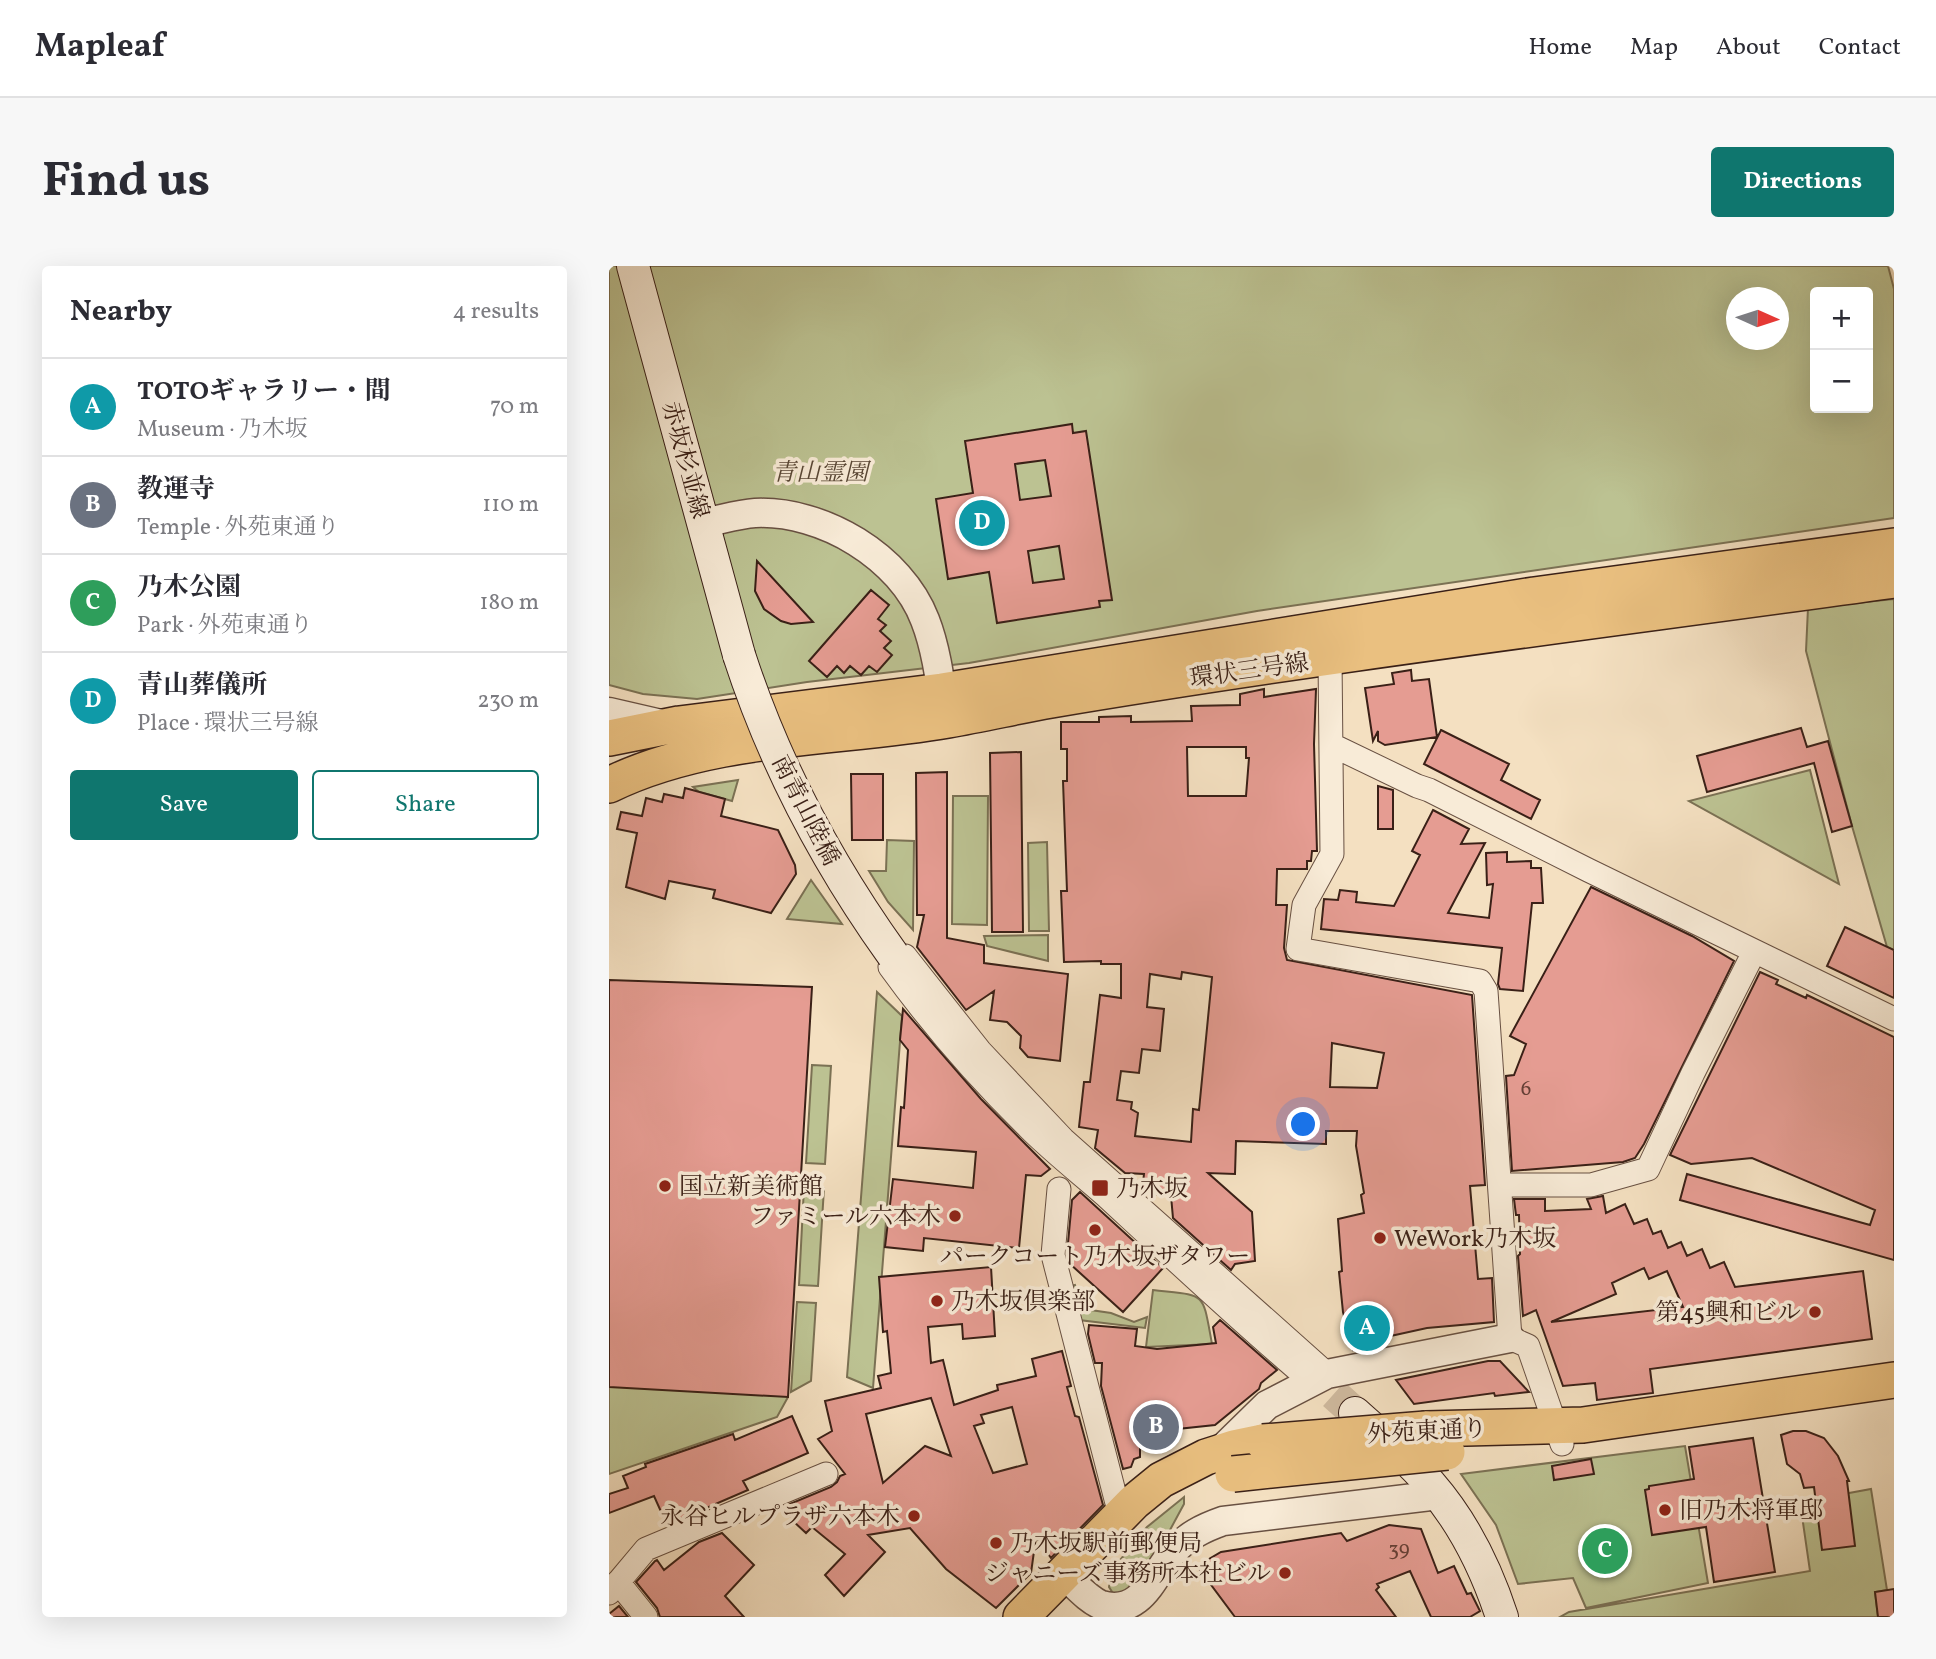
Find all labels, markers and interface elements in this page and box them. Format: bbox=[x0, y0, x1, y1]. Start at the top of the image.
text: Mapleaf bbox=[35, 25, 165, 71]
text: Home bbox=[1528, 31, 1592, 65]
text: Map bbox=[1630, 31, 1678, 65]
text: About bbox=[1716, 31, 1781, 65]
text: Contact bbox=[1819, 31, 1901, 65]
button: Directions bbox=[1711, 147, 1894, 217]
text: Find us bbox=[42, 148, 210, 217]
north arrow bbox=[1726, 287, 1789, 350]
map controls bbox=[1810, 287, 1873, 413]
button: + bbox=[1810, 287, 1873, 350]
text: Nearby bbox=[70, 291, 172, 333]
text: 4 results bbox=[453, 296, 539, 328]
button: − bbox=[1810, 350, 1873, 413]
text: TOTOギャラリー・間 bbox=[137, 374, 391, 410]
text: A bbox=[85, 391, 101, 423]
text: 70 m bbox=[490, 391, 539, 423]
street label: 赤坂杉並線 bbox=[652, 398, 716, 523]
text: Museum · 乃木坂 bbox=[137, 414, 308, 446]
park label: 青山霊園 bbox=[772, 457, 872, 491]
text: 教運寺 bbox=[137, 472, 215, 508]
text: B bbox=[85, 489, 101, 521]
text: 110 m bbox=[482, 489, 539, 521]
pin: D bbox=[959, 497, 1005, 549]
text: Temple · 外苑東通り bbox=[137, 512, 340, 544]
text: 乃木公園 bbox=[137, 570, 241, 606]
text: C bbox=[86, 587, 100, 619]
text: 180 m bbox=[480, 587, 539, 619]
text: Park · 外苑東通り bbox=[137, 610, 313, 642]
street label: 環状三号線 bbox=[1187, 647, 1311, 697]
text: 青山葬儀所 bbox=[137, 668, 267, 704]
text: D bbox=[85, 685, 101, 717]
text: 230 m bbox=[477, 685, 539, 717]
text: Place · 環状三号線 bbox=[137, 708, 319, 740]
street label: 南青山陸橋 bbox=[762, 750, 847, 872]
button: Save bbox=[70, 770, 298, 840]
button: Share bbox=[312, 770, 539, 840]
house number: 6 bbox=[1521, 1075, 1531, 1104]
your location bbox=[1286, 1107, 1320, 1141]
place label: 国立新美術館 bbox=[679, 1171, 823, 1205]
place label: 乃木坂 bbox=[1116, 1173, 1188, 1207]
marker: 国立新美術館 bbox=[657, 1178, 673, 1194]
marker: 乃木坂 bbox=[1090, 1178, 1110, 1198]
place label: ファミール六本木 bbox=[750, 1201, 941, 1235]
marker: ファミール六本木 bbox=[947, 1208, 963, 1224]
marker: パークコート乃木坂ザタワー bbox=[1087, 1222, 1103, 1238]
place label: WeWork乃木坂 bbox=[1394, 1223, 1556, 1257]
marker: WeWork乃木坂 bbox=[1372, 1230, 1388, 1246]
place label: パークコート乃木坂ザタワー bbox=[940, 1241, 1250, 1275]
place label: 乃木坂倶楽部 bbox=[951, 1286, 1095, 1320]
marker: 乃木坂倶楽部 bbox=[929, 1293, 945, 1309]
place label: 第45興和ビル bbox=[1656, 1297, 1801, 1331]
pin: A bbox=[1344, 1302, 1390, 1354]
marker: 第45興和ビル bbox=[1807, 1304, 1823, 1320]
pin: B bbox=[1133, 1401, 1179, 1453]
street label: 外苑東通り bbox=[1366, 1413, 1488, 1453]
place label: 旧乃木将軍邸 bbox=[1679, 1495, 1823, 1529]
place label: 永谷ヒルプラザ六本木 bbox=[660, 1501, 900, 1535]
marker: 旧乃木将軍邸 bbox=[1657, 1502, 1673, 1518]
marker: 永谷ヒルプラザ六本木 bbox=[906, 1508, 922, 1524]
pin: C bbox=[1582, 1525, 1628, 1577]
place label: 乃木坂駅前郵便局 bbox=[1010, 1528, 1202, 1562]
marker: 乃木坂駅前郵便局 bbox=[988, 1535, 1004, 1551]
house number: 39 bbox=[1388, 1535, 1410, 1564]
place label: ジャニーズ事務所本社ビル bbox=[985, 1558, 1271, 1592]
marker: ジャニーズ事務所本社ビル bbox=[1277, 1565, 1293, 1581]

